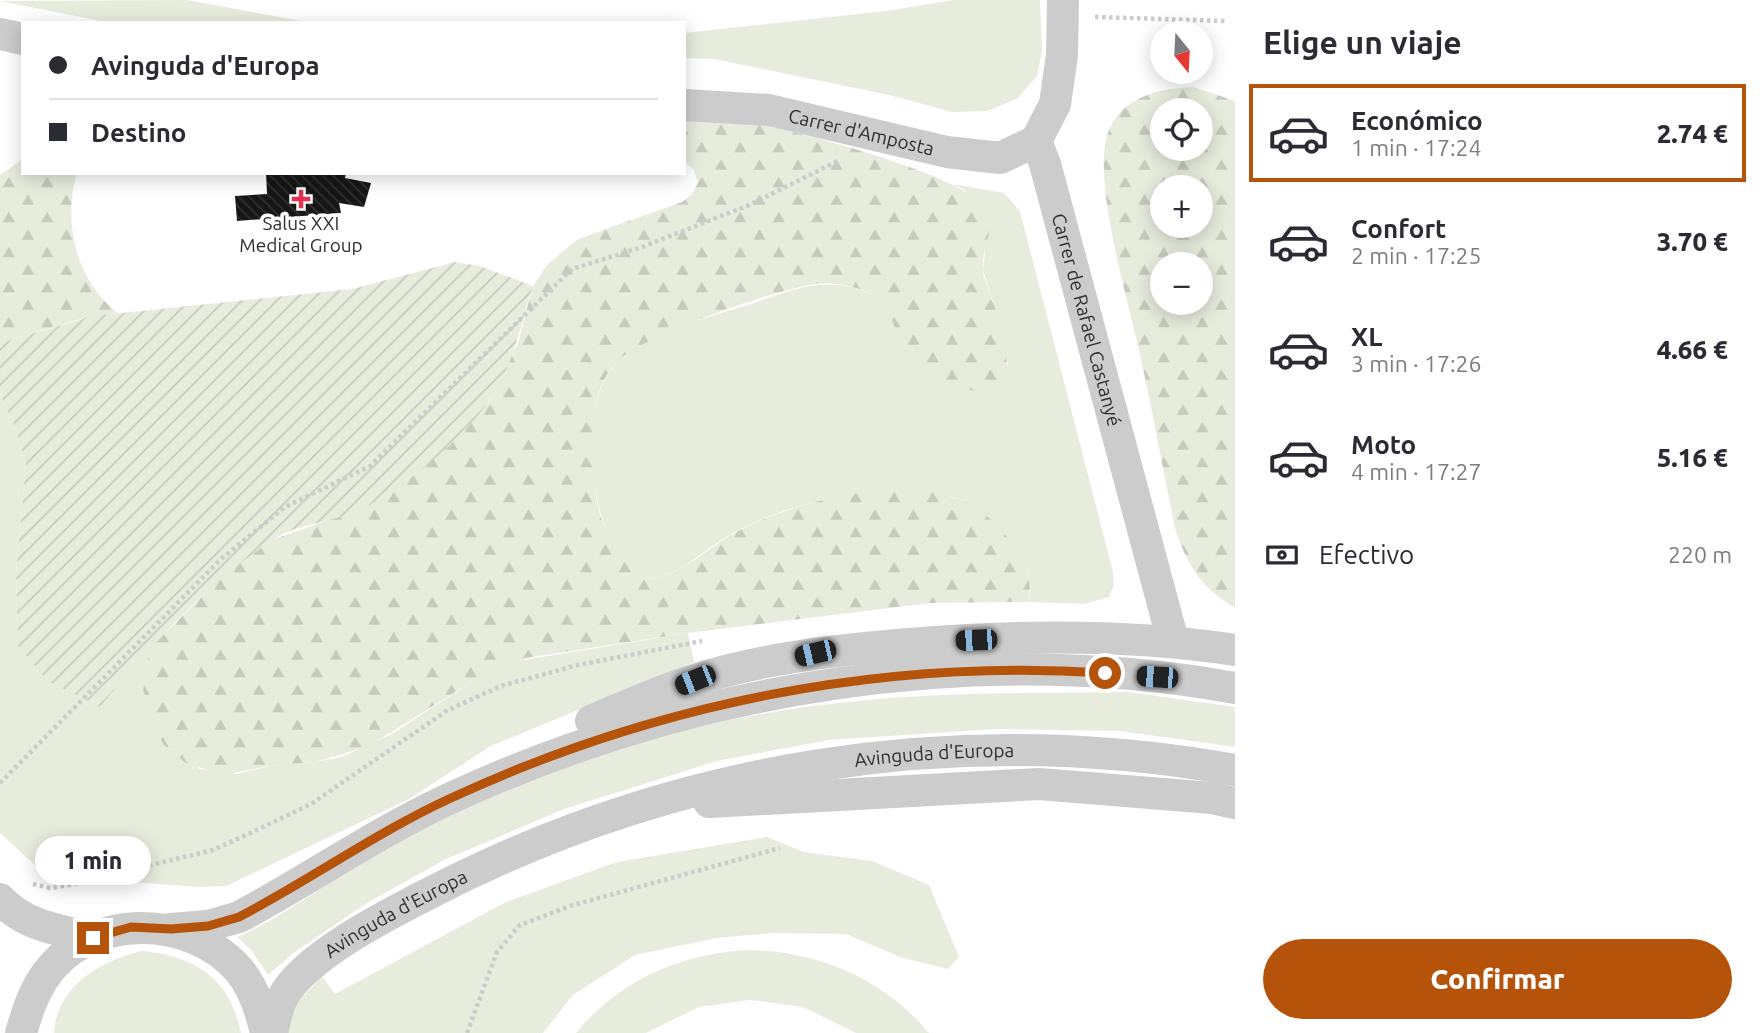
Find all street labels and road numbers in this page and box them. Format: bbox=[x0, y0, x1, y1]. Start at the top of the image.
street label: Carrer d'Amposta bbox=[786, 104, 936, 160]
street label: Carrer de Rafael Castanyé bbox=[1048, 211, 1126, 429]
street label: Avinguda d'Europa bbox=[853, 739, 1014, 771]
street label: Avinguda d'Europa bbox=[320, 865, 471, 962]

